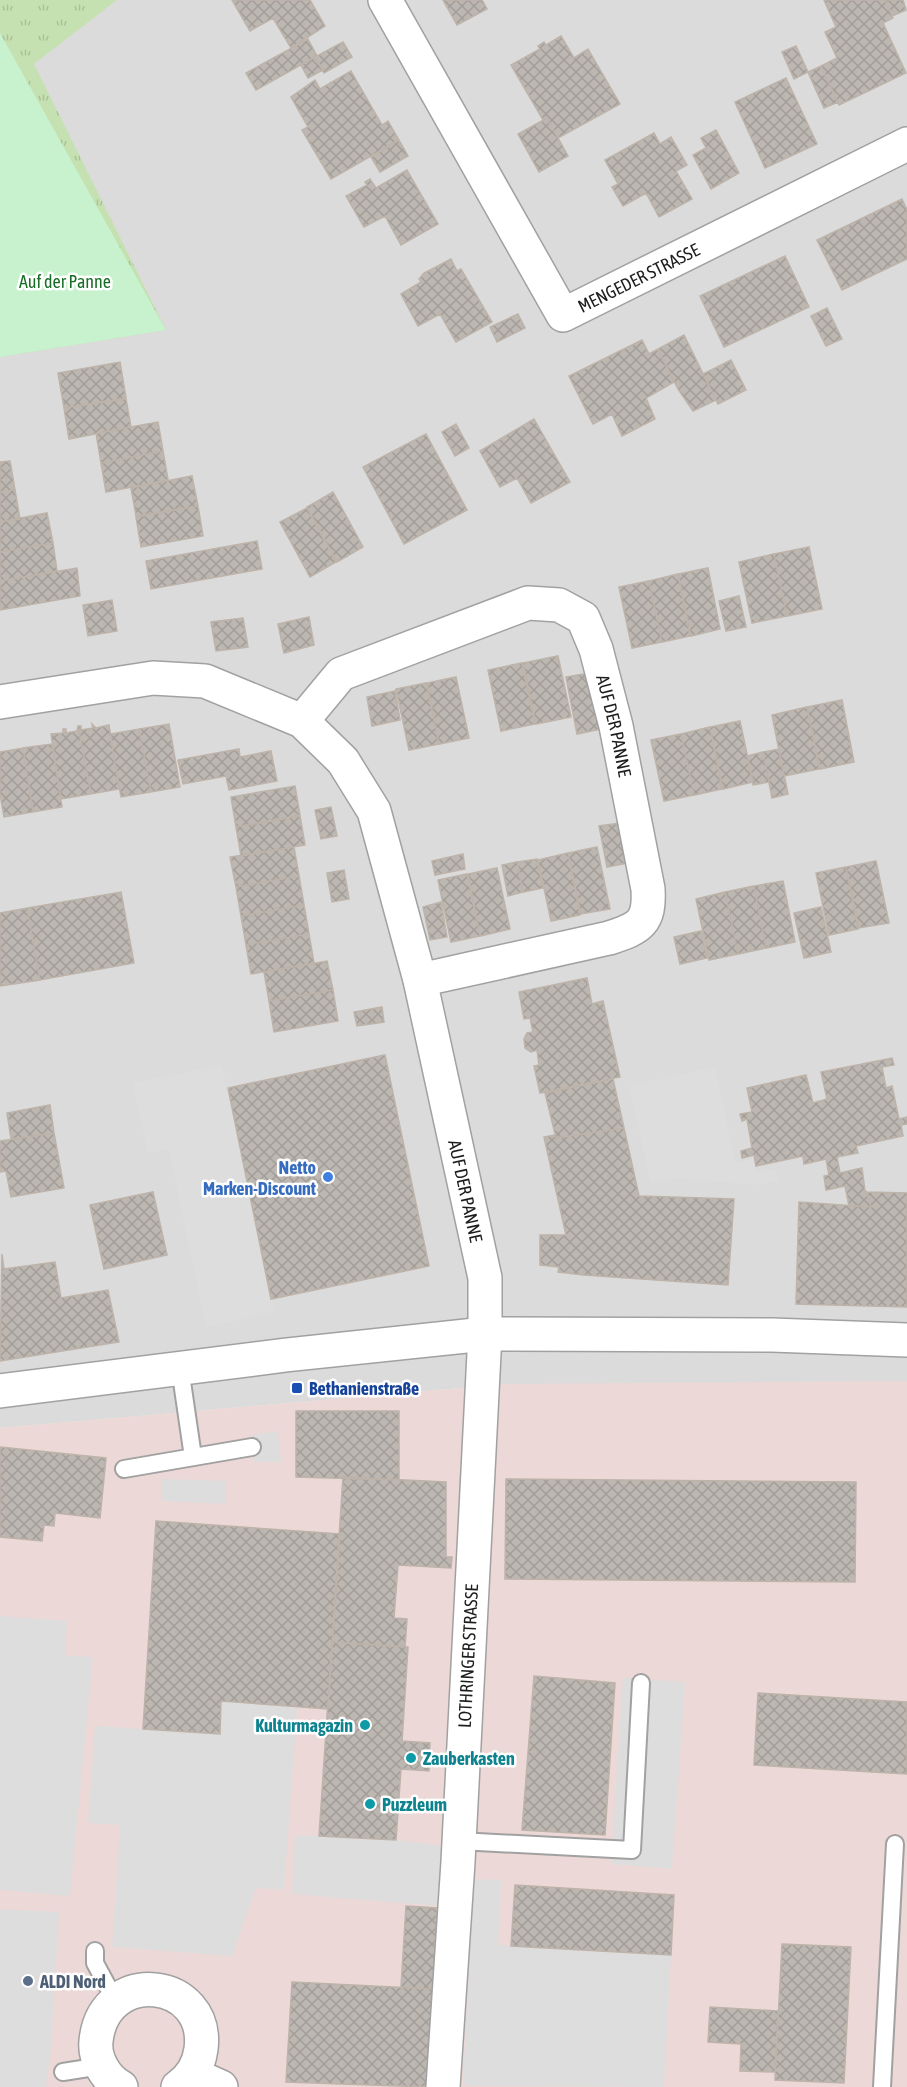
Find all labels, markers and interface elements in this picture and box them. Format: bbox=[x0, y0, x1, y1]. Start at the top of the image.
street label: MENGEDER STRASSE bbox=[574, 238, 703, 317]
park label: Auf der Panne bbox=[19, 271, 111, 292]
street label: AUF DER PANNE bbox=[593, 672, 636, 779]
street label: AUF DER PANNE bbox=[445, 1138, 487, 1244]
place label: Netto Marken-Discount bbox=[203, 1157, 317, 1199]
marker: Netto Marken-Discount bbox=[321, 1170, 335, 1184]
place label: Bethanienstraße bbox=[309, 1378, 419, 1399]
marker: Bethanienstraße bbox=[290, 1381, 304, 1395]
street label: LOTHRINGER STRASSE bbox=[454, 1583, 482, 1728]
place label: Kulturmagazin bbox=[255, 1715, 353, 1736]
marker: Kulturmagazin bbox=[358, 1718, 372, 1732]
place label: Zauberkasten bbox=[423, 1748, 515, 1769]
marker: Zauberkasten bbox=[404, 1751, 418, 1765]
place label: Puzzleum bbox=[382, 1794, 447, 1815]
marker: Puzzleum bbox=[363, 1797, 377, 1811]
place label: ALDI Nord bbox=[39, 1971, 106, 1992]
marker: ALDI Nord bbox=[21, 1974, 35, 1988]

